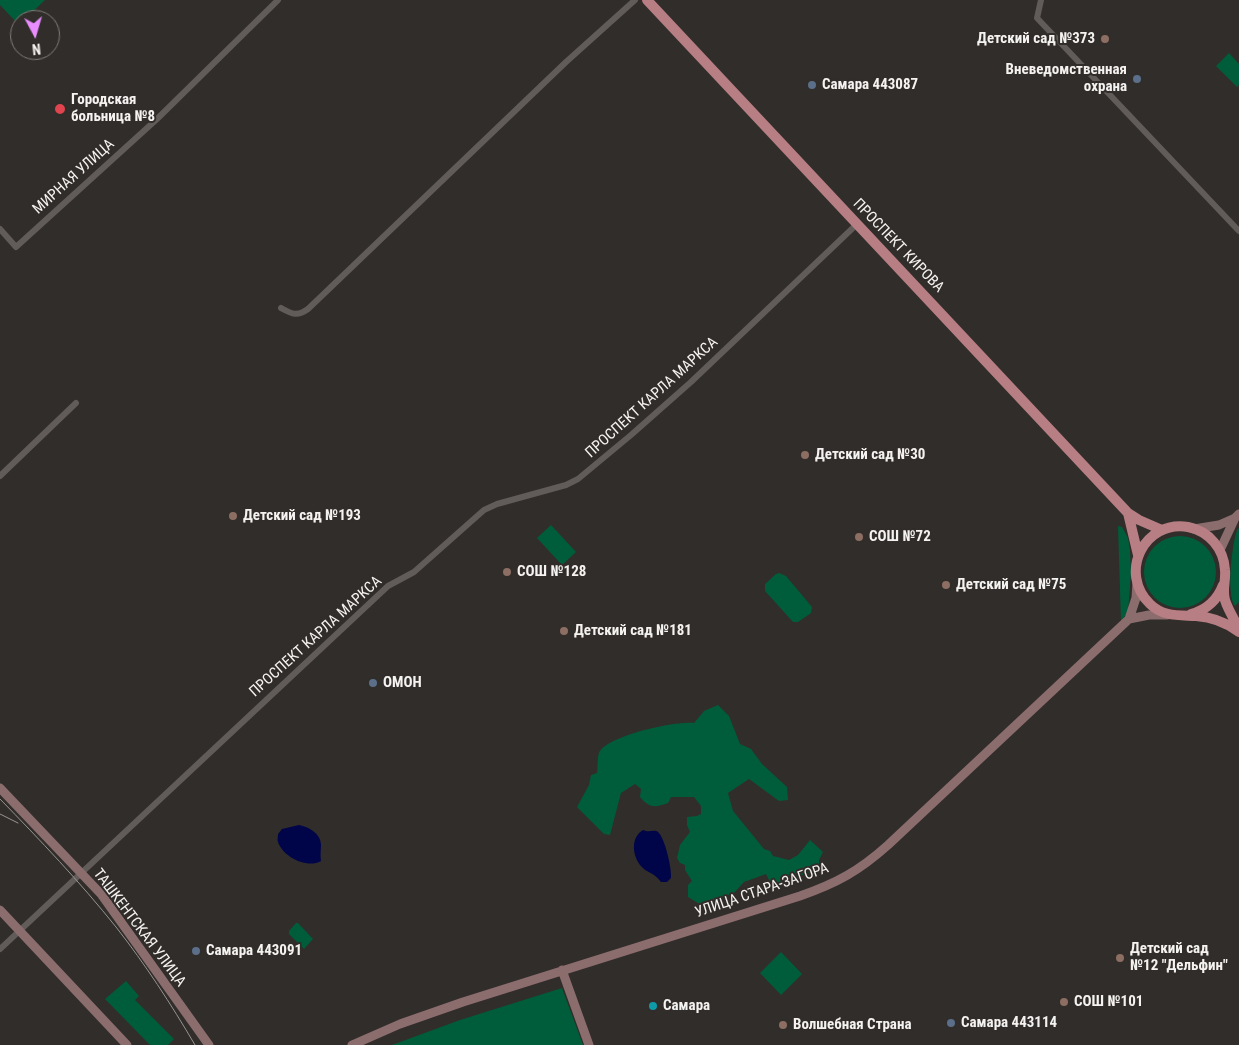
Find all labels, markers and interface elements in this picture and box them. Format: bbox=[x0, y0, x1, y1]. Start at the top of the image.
north arrow bbox=[10, 10, 60, 60]
place label: Детский сад №373 bbox=[977, 30, 1095, 48]
marker: Детский сад №373 bbox=[1099, 33, 1111, 45]
text: N bbox=[31, 41, 42, 57]
place label: Вневедомственная охрана bbox=[1006, 61, 1127, 96]
marker: Вневедомственная охрана bbox=[1131, 73, 1143, 85]
place label: Самара 443087 bbox=[822, 76, 918, 94]
marker: Самара 443087 bbox=[806, 79, 818, 91]
place label: Городская больница №8 bbox=[71, 91, 155, 126]
marker: Городская больница №8 bbox=[53, 102, 67, 116]
street label: МИРНАЯ УЛИЦА bbox=[29, 136, 119, 218]
street label: ПРОСПЕКТ КИРОВА bbox=[849, 195, 947, 297]
street label: ПРОСПЕКТ КАРЛА МАРКСА bbox=[582, 334, 722, 462]
place label: Детский сад №30 bbox=[815, 446, 925, 464]
marker: Детский сад №30 bbox=[799, 449, 811, 461]
place label: Детский сад №193 bbox=[243, 507, 361, 525]
marker: Детский сад №193 bbox=[227, 510, 239, 522]
place label: СОШ №72 bbox=[869, 528, 931, 546]
marker: СОШ №72 bbox=[853, 531, 865, 543]
place label: СОШ №128 bbox=[517, 563, 586, 581]
marker: СОШ №128 bbox=[501, 566, 513, 578]
street label: ПРОСПЕКТ КАРЛА МАРКСА bbox=[246, 573, 386, 701]
place label: Детский сад №75 bbox=[956, 576, 1066, 594]
marker: Детский сад №75 bbox=[940, 579, 952, 591]
place label: Детский сад №181 bbox=[574, 622, 692, 640]
marker: Детский сад №181 bbox=[558, 625, 570, 637]
place label: ОМОН bbox=[383, 674, 422, 692]
marker: ОМОН bbox=[367, 677, 379, 689]
street label: УЛИЦА СТАРА-ЗАГОРА bbox=[693, 860, 831, 922]
street label: ТАШКЕНТСКАЯ УЛИЦА bbox=[89, 866, 189, 990]
place label: Детский сад №12 "Дельфин" bbox=[1130, 940, 1228, 975]
place label: Самара 443091 bbox=[206, 942, 302, 960]
marker: Самара 443091 bbox=[190, 945, 202, 957]
marker: Детский сад №12 "Дельфин" bbox=[1114, 952, 1126, 964]
place label: СОШ №101 bbox=[1074, 993, 1143, 1011]
marker: СОШ №101 bbox=[1058, 996, 1070, 1008]
place label: Самара bbox=[663, 997, 710, 1015]
marker: Самара bbox=[647, 1000, 659, 1012]
place label: Самара 443114 bbox=[961, 1014, 1057, 1032]
place label: Волшебная Страна bbox=[793, 1016, 911, 1034]
marker: Самара 443114 bbox=[945, 1017, 957, 1029]
marker: Волшебная Страна bbox=[777, 1019, 789, 1031]

